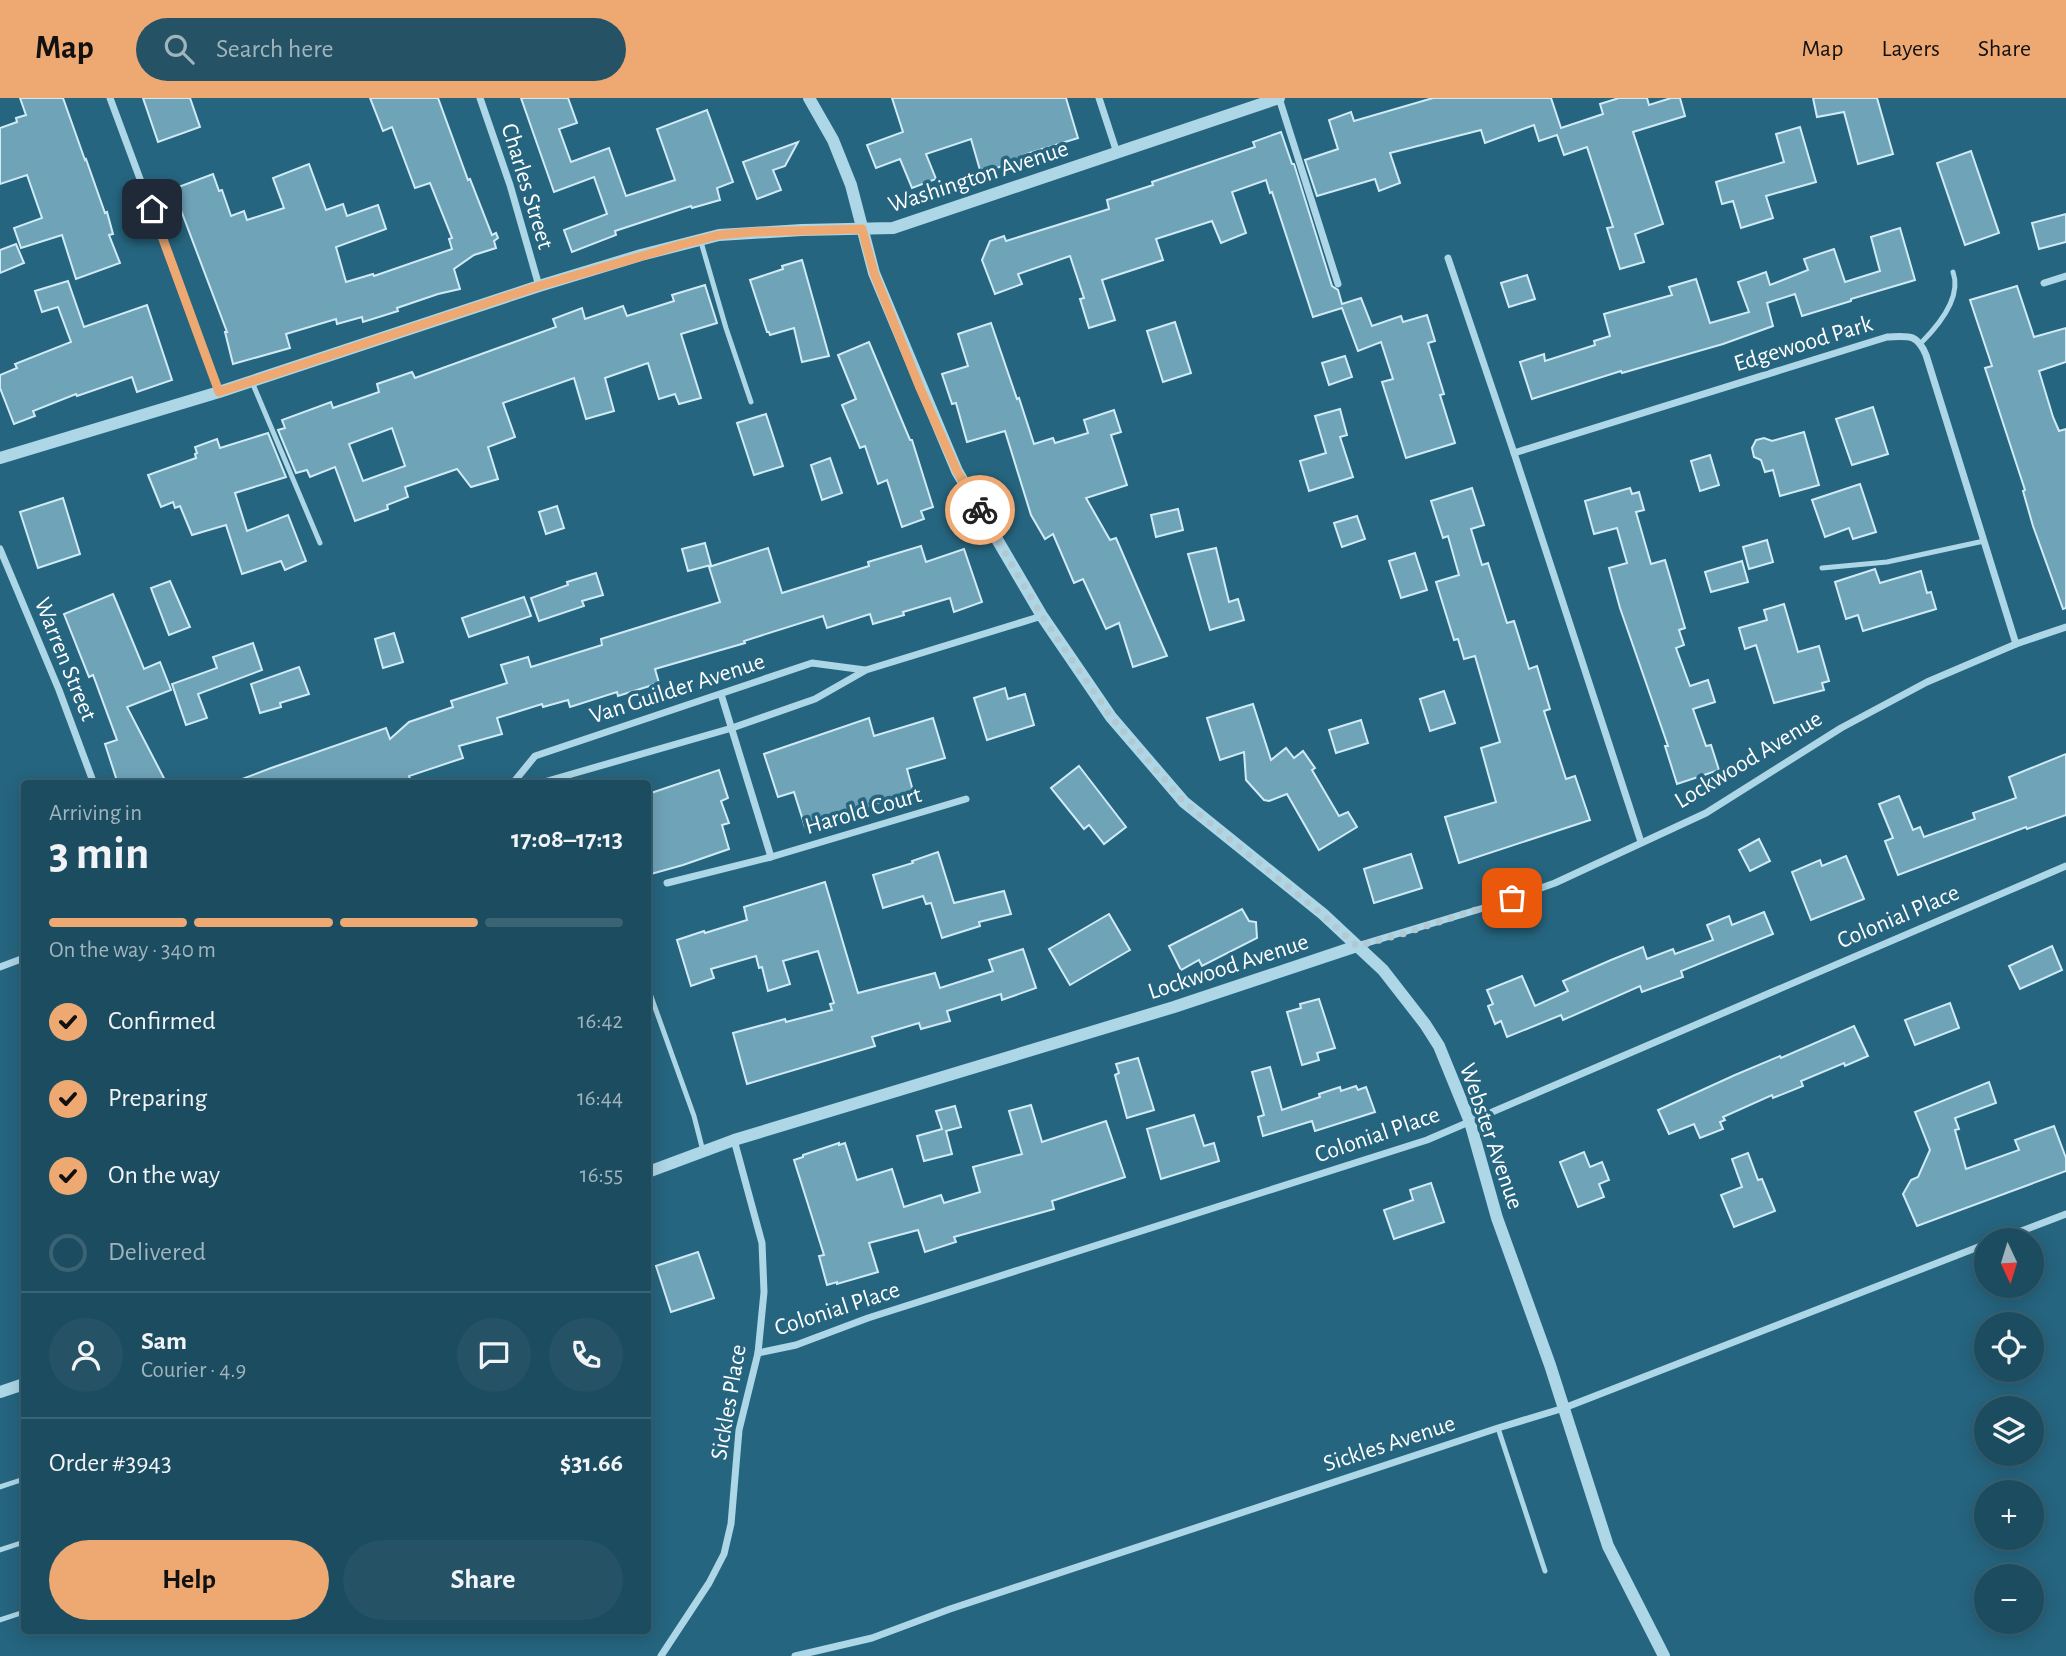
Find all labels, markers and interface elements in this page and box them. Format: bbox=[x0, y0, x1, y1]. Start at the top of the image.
search box bbox=[136, 18, 626, 81]
icon: search bbox=[160, 30, 198, 68]
text: Map bbox=[35, 32, 94, 65]
text: Search here bbox=[216, 36, 334, 62]
text: Map bbox=[1801, 37, 1843, 61]
text: Layers bbox=[1881, 37, 1940, 61]
text: Share bbox=[1978, 37, 2031, 61]
street label: Charles Street bbox=[497, 121, 558, 252]
street label: Washington Avenue bbox=[885, 137, 1071, 217]
pin bbox=[122, 179, 182, 239]
icon: home bbox=[133, 190, 171, 228]
street label: Edgewood Park bbox=[1731, 312, 1875, 376]
courier bbox=[945, 475, 1015, 545]
icon: bike bbox=[961, 491, 999, 529]
street label: Warren Street bbox=[30, 594, 101, 725]
street label: Van Guilder Avenue bbox=[587, 649, 768, 729]
street label: Lockwood Avenue bbox=[1671, 706, 1826, 813]
street label: Harold Court bbox=[802, 783, 924, 839]
text: Arriving in bbox=[49, 802, 142, 825]
text: 17:08–17:13 bbox=[511, 826, 623, 852]
text: 3 min bbox=[49, 831, 149, 877]
pin bbox=[1482, 868, 1542, 928]
icon: bag bbox=[1493, 879, 1531, 917]
street label: Colonial Place bbox=[1834, 880, 1963, 953]
street label: Lockwood Avenue bbox=[1145, 930, 1312, 1004]
text: On the way · 340 m bbox=[49, 939, 216, 962]
icon: check bbox=[49, 1003, 87, 1041]
text: Confirmed bbox=[108, 1008, 216, 1034]
text: 16:42 bbox=[577, 1010, 623, 1033]
street label: Webster Avenue bbox=[1455, 1060, 1527, 1212]
icon: check bbox=[49, 1080, 87, 1118]
text: Preparing bbox=[108, 1085, 207, 1111]
text: 16:44 bbox=[577, 1087, 623, 1110]
street label: Colonial Place bbox=[1312, 1102, 1443, 1167]
icon: check bbox=[49, 1157, 87, 1195]
text: On the way bbox=[108, 1162, 220, 1188]
text: 16:55 bbox=[580, 1164, 623, 1187]
north arrow bbox=[1974, 1228, 2044, 1298]
map controls bbox=[1974, 1228, 2044, 1634]
text: Delivered bbox=[108, 1239, 206, 1265]
street label: Colonial Place bbox=[772, 1277, 903, 1340]
button: locate bbox=[1974, 1312, 2044, 1382]
button: person bbox=[49, 1318, 123, 1392]
button: chat bbox=[457, 1318, 531, 1392]
button: phone bbox=[549, 1318, 623, 1392]
text: Sam bbox=[141, 1328, 187, 1354]
street label: Sickles Place bbox=[707, 1343, 751, 1462]
text: Courier · 4.9 bbox=[141, 1359, 246, 1382]
button: layers bbox=[1974, 1396, 2044, 1466]
street label: Sickles Avenue bbox=[1320, 1411, 1458, 1477]
text: Order #3943 bbox=[49, 1450, 172, 1476]
text: $31.66 bbox=[560, 1450, 623, 1476]
button: + bbox=[1974, 1480, 2044, 1550]
button: Help bbox=[49, 1540, 329, 1620]
button: Share bbox=[343, 1540, 623, 1620]
button: − bbox=[1974, 1564, 2044, 1634]

